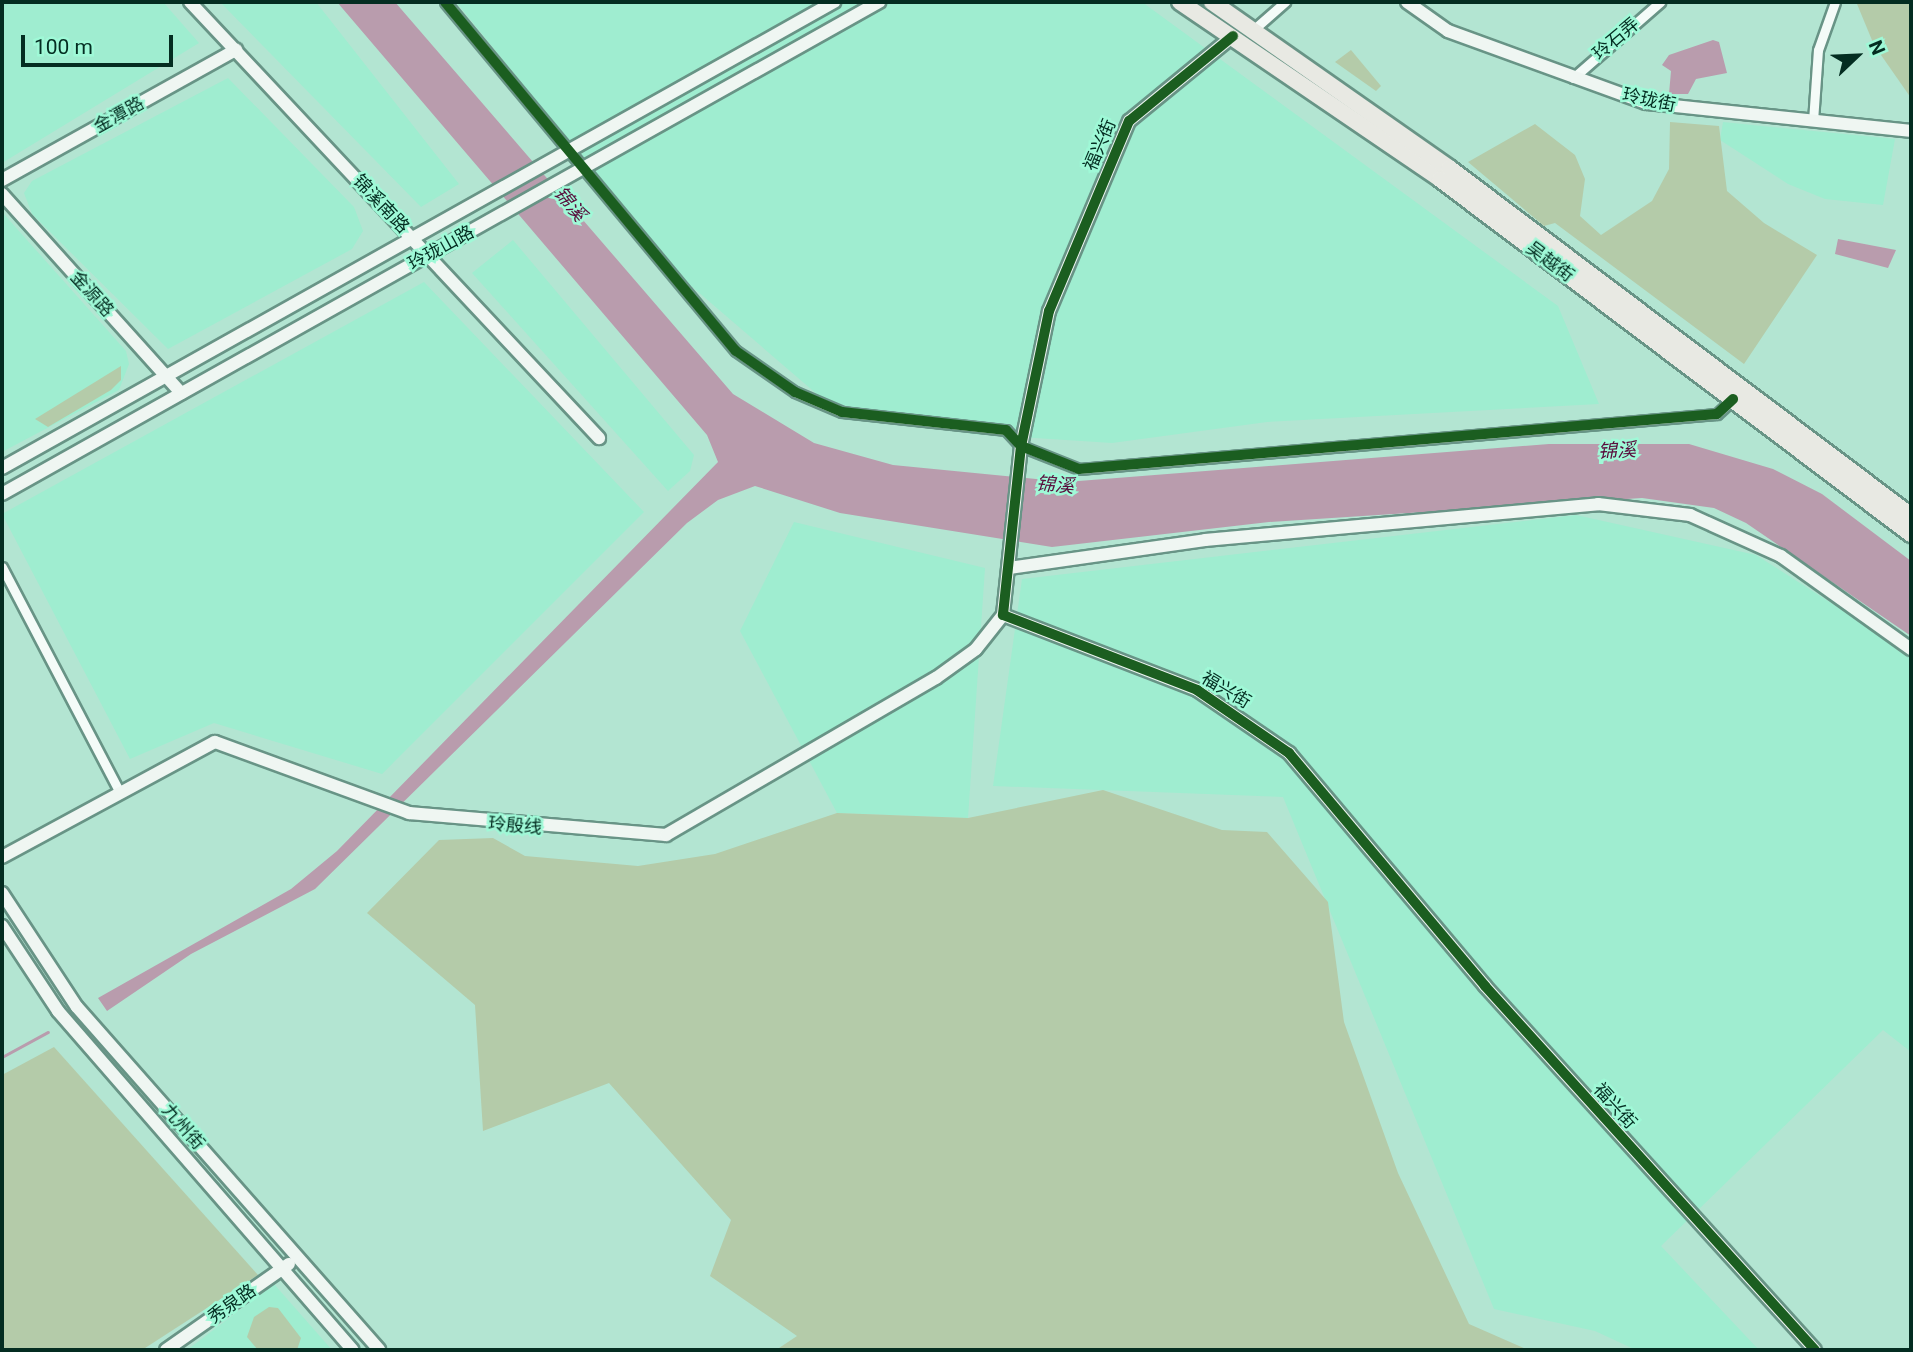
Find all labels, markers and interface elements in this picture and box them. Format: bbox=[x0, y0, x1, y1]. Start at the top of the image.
street label: 玲石弄 bbox=[1588, 13, 1644, 65]
scale bar bbox=[24, 21, 177, 65]
north arrow bbox=[1822, 21, 1892, 91]
text: 100 m bbox=[34, 35, 93, 59]
text: N bbox=[1864, 37, 1890, 58]
street label: 玲珑街 bbox=[1620, 84, 1678, 116]
street label: 金潭路 bbox=[90, 92, 148, 138]
street label: 福兴街 bbox=[1080, 116, 1120, 174]
street label: 锦溪南路 bbox=[349, 170, 413, 238]
water label: 锦溪 bbox=[549, 182, 591, 226]
street label: 玲珑山路 bbox=[404, 221, 478, 275]
street label: 吴越街 bbox=[1522, 237, 1578, 287]
street label: 金源路 bbox=[66, 267, 118, 321]
water label: 锦溪 bbox=[1597, 439, 1637, 463]
water label: 锦溪 bbox=[1035, 472, 1075, 498]
street label: 福兴街 bbox=[1197, 667, 1255, 713]
street label: 玲殷线 bbox=[487, 813, 543, 839]
street label: 福兴街 bbox=[1589, 1079, 1641, 1133]
street label: 九州街 bbox=[157, 1100, 209, 1154]
street label: 秀泉路 bbox=[204, 1280, 260, 1328]

